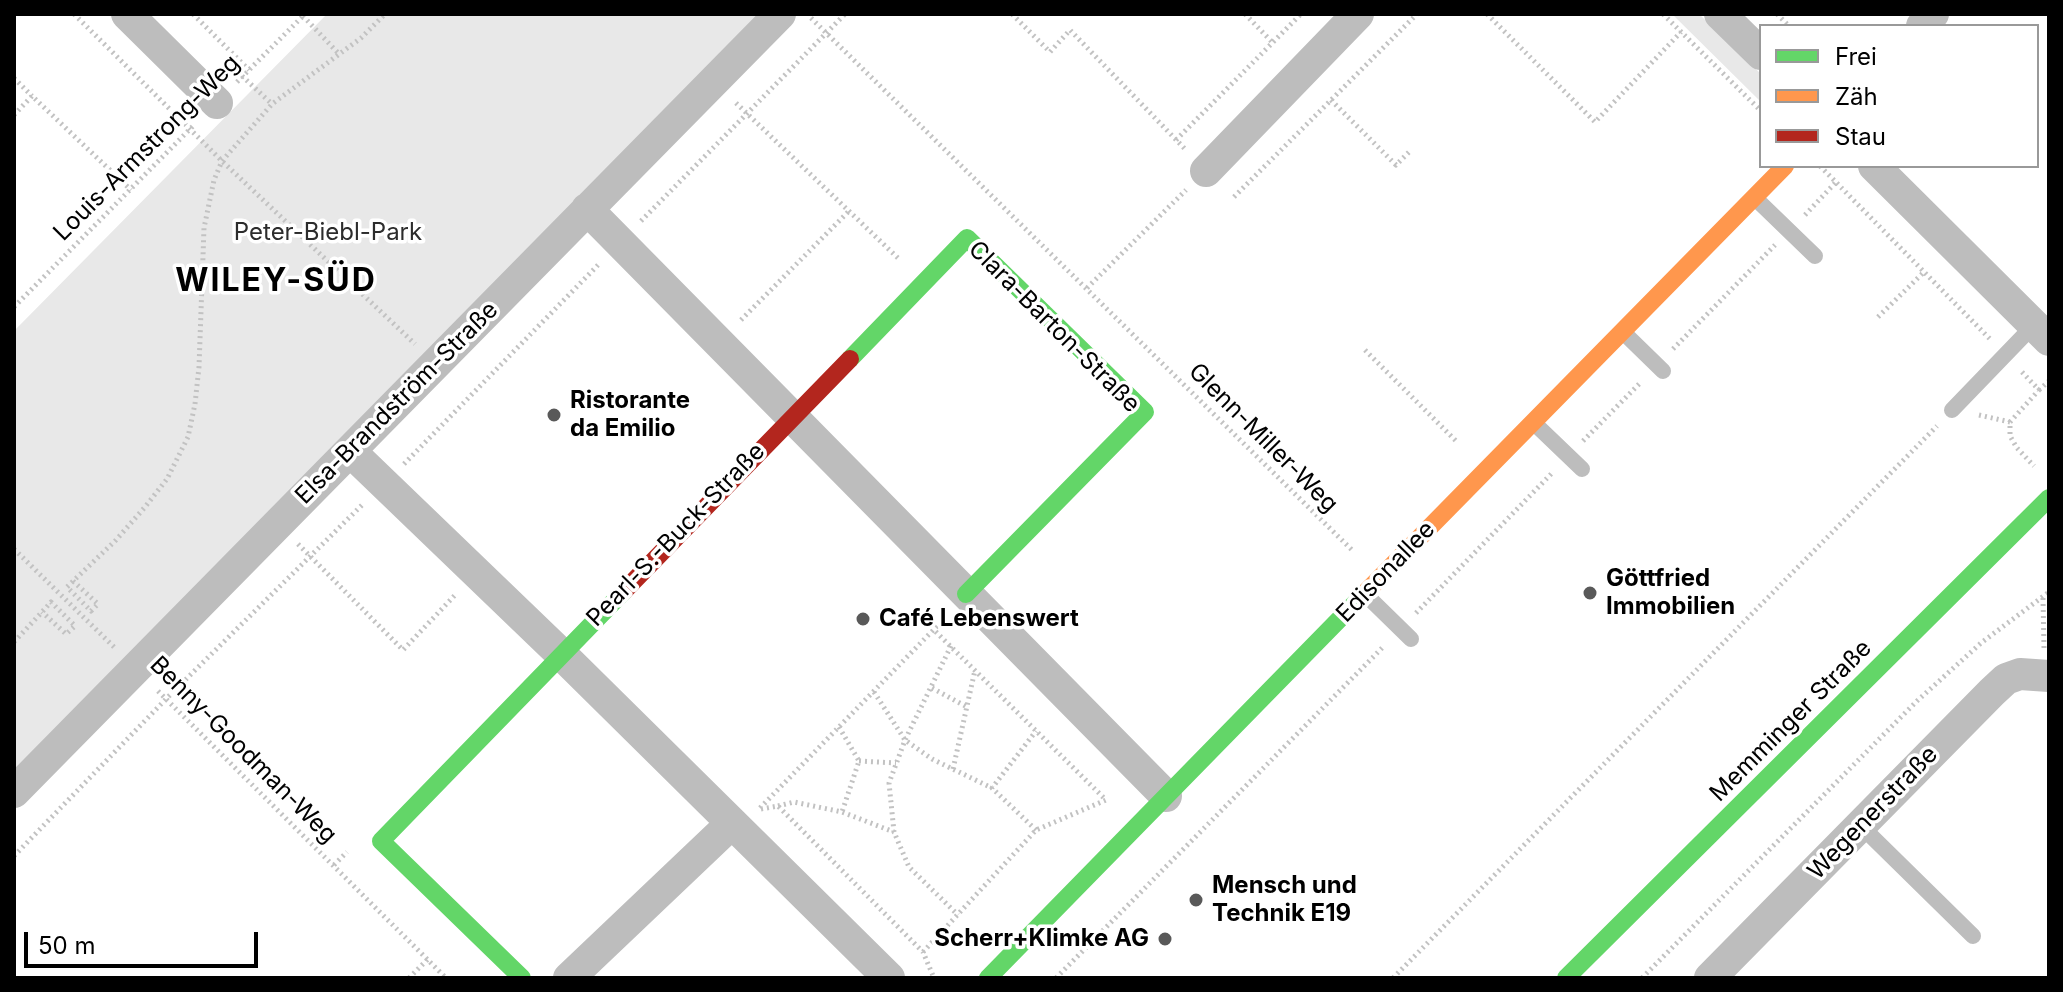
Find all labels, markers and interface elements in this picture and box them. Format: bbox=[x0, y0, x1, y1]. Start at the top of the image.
legend bbox=[1759, 24, 2039, 168]
text: Frei bbox=[1835, 42, 1877, 71]
street label: Louis-Armstrong-Weg bbox=[48, 49, 246, 247]
text: Zäh bbox=[1835, 82, 1878, 111]
text: Stau bbox=[1835, 122, 1886, 151]
park label: Peter-Biebl-Park bbox=[234, 219, 422, 247]
street label: Clara-Barton-Straße bbox=[962, 235, 1146, 419]
district label: WILEY-SÜD bbox=[175, 262, 377, 300]
street label: Elsa-Brandström-Straße bbox=[290, 296, 504, 510]
street label: Glenn-Miller-Weg bbox=[1182, 357, 1344, 519]
place label: Ristorante da Emilio bbox=[570, 387, 690, 443]
marker: Ristorante da Emilio bbox=[545, 406, 563, 424]
street label: Pearl-S.-Buck-Straße bbox=[581, 437, 771, 633]
street label: Edisonallee bbox=[1331, 516, 1441, 628]
place label: Göttfried Immobilien bbox=[1606, 565, 1735, 621]
marker: Göttfried Immobilien bbox=[1581, 584, 1599, 602]
place label: Café Lebenswert bbox=[879, 605, 1079, 633]
marker: Café Lebenswert bbox=[854, 610, 872, 628]
street label: Memminger Straße bbox=[1704, 634, 1878, 808]
street label: Benny-Goodman-Weg bbox=[144, 651, 342, 849]
street label: Wegenerstraße bbox=[1802, 740, 1944, 886]
place label: Mensch und Technik E19 bbox=[1212, 872, 1357, 928]
marker: Mensch und Technik E19 bbox=[1187, 891, 1205, 909]
scale bar bbox=[28, 916, 262, 966]
place label: Scherr+Klimke AG bbox=[934, 925, 1149, 953]
marker: Scherr+Klimke AG bbox=[1156, 930, 1174, 948]
text: 50 m bbox=[38, 931, 96, 960]

